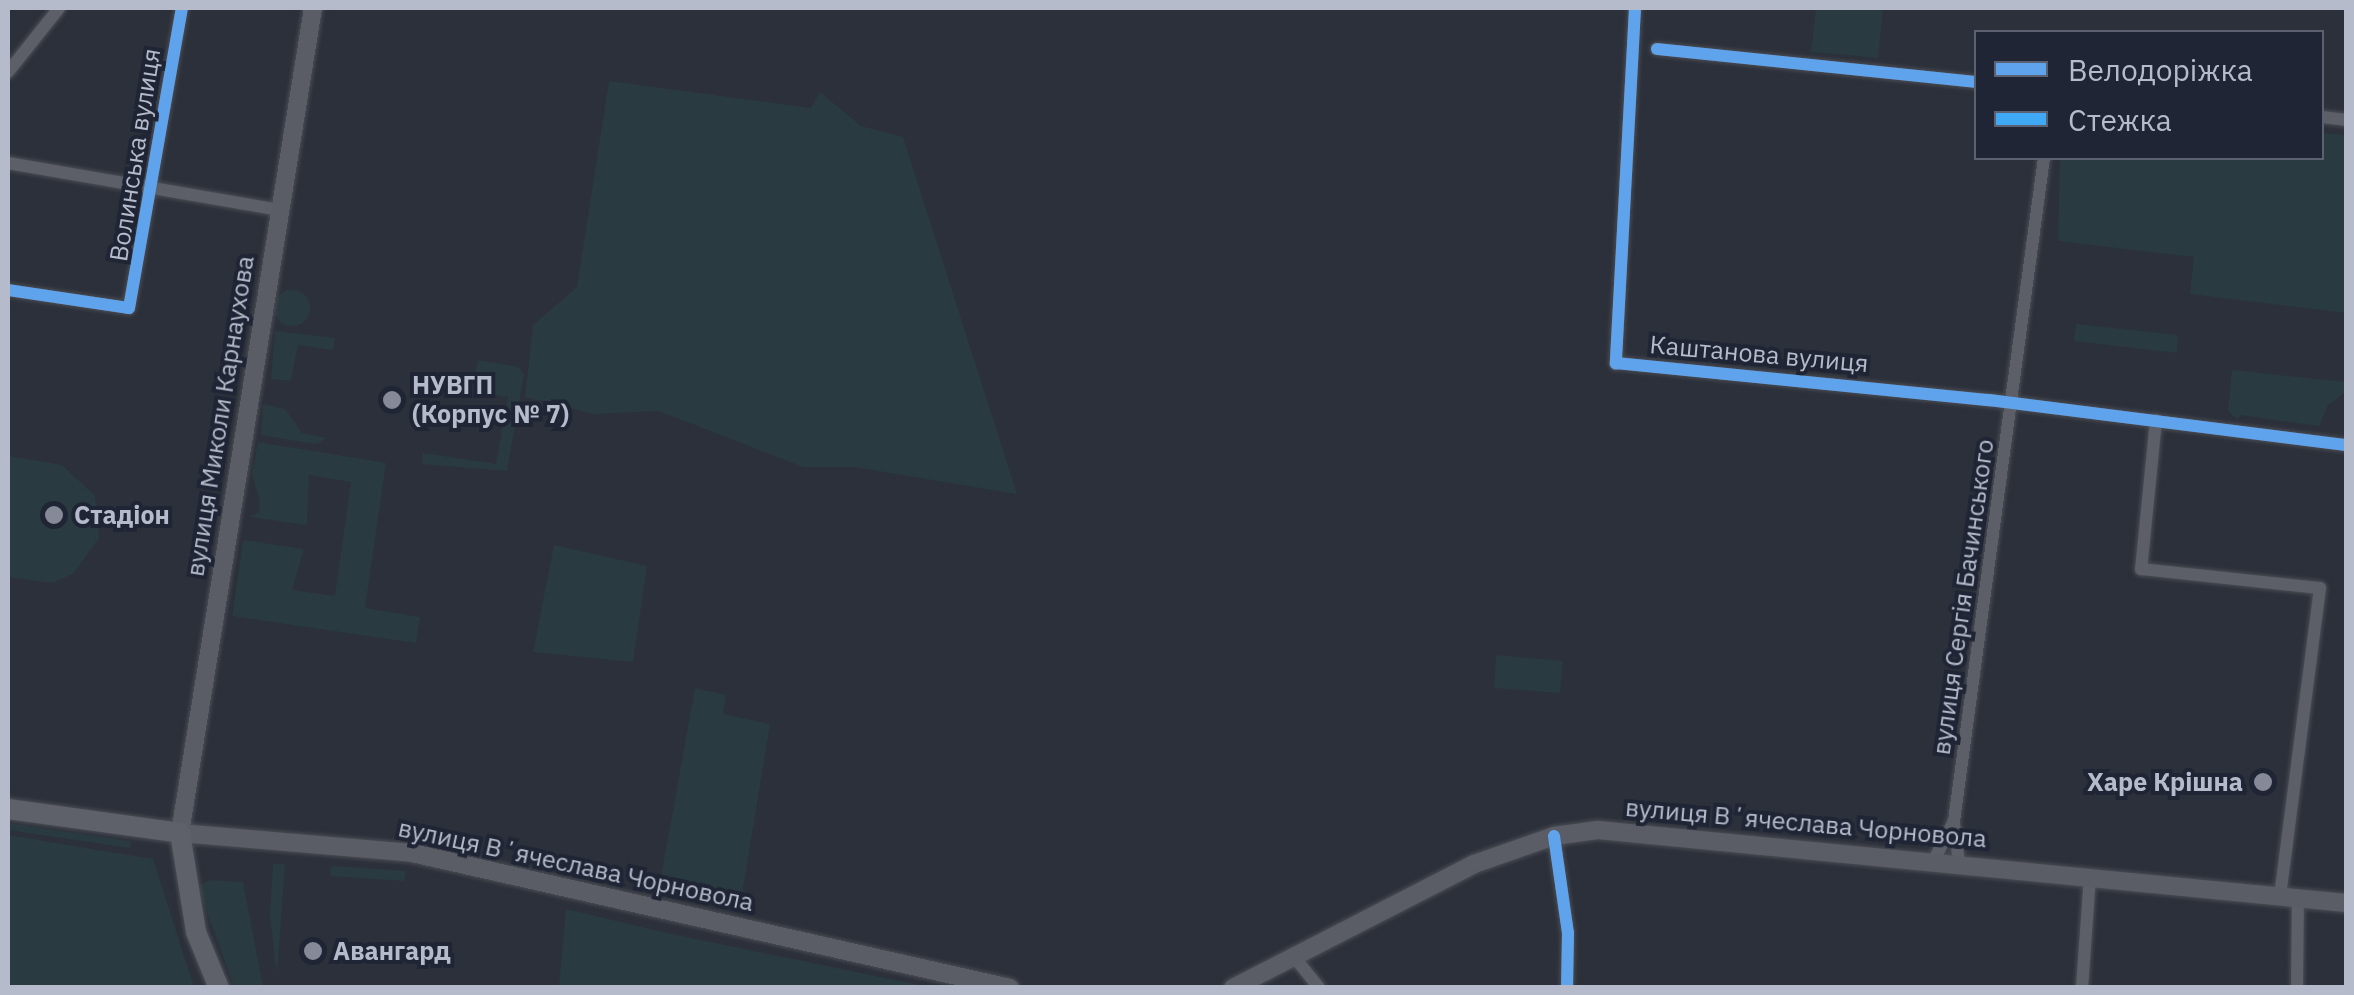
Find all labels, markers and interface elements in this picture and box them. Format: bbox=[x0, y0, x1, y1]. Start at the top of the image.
legend bbox=[1974, 30, 2324, 160]
street label: Волинська вулиця bbox=[103, 46, 167, 264]
text: Велодоріжка bbox=[2068, 50, 2253, 89]
text: Стежка bbox=[2068, 100, 2172, 139]
street label: вулиця Миколи Карнаухова bbox=[180, 254, 260, 578]
street label: Каштанова вулиця bbox=[1648, 329, 1870, 379]
place label: НУВГП (Корпус № 7) bbox=[412, 371, 569, 430]
marker: НУВГП (Корпус № 7) bbox=[381, 389, 403, 411]
street label: вулиця Сергія Бачинського bbox=[1926, 437, 2000, 757]
place label: Стадіон bbox=[74, 500, 170, 530]
marker: Стадіон bbox=[43, 504, 65, 526]
place label: Харе Крішна bbox=[2087, 767, 2243, 797]
marker: Харе Крішна bbox=[2252, 771, 2274, 793]
street label: вулиця Вʼячеслава Чорновола bbox=[1624, 792, 1988, 854]
street label: вулиця Вʼячеслава Чорновола bbox=[396, 813, 756, 917]
place label: Авангард bbox=[333, 936, 451, 966]
marker: Авангард bbox=[302, 940, 324, 962]

